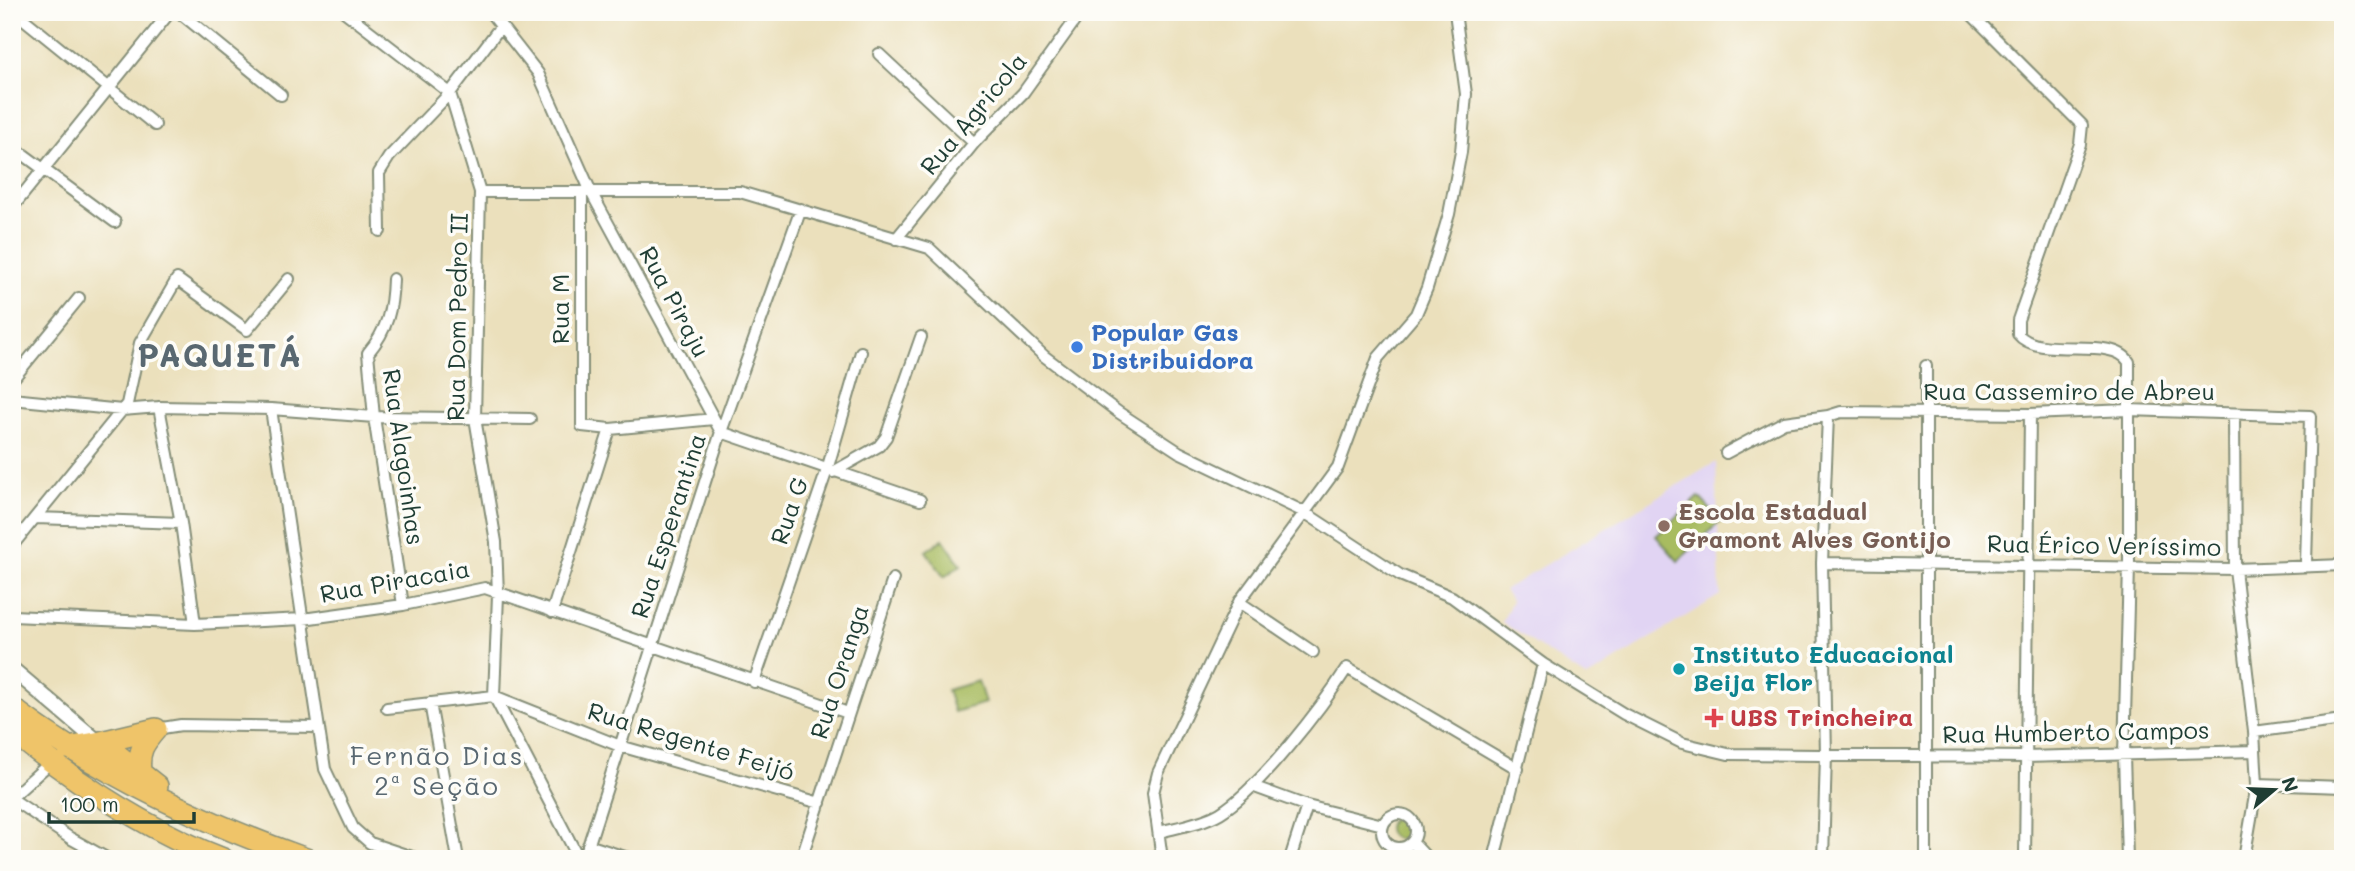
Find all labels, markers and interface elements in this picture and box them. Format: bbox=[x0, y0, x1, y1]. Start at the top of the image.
street label: Rua Agricola bbox=[913, 45, 1033, 181]
street label: Rua Dom Pedro II bbox=[439, 213, 474, 421]
street label: Rua Piraju bbox=[633, 240, 717, 362]
street label: Rua M bbox=[544, 274, 575, 344]
place label: Popular Gas Distribuidora bbox=[1091, 316, 1254, 375]
district label: PAQUETÁ bbox=[137, 333, 303, 375]
marker: Popular Gas Distribuidora bbox=[1069, 339, 1085, 355]
street label: Rua Alagoinhas bbox=[377, 367, 432, 547]
street label: Rua Cassemiro de Abreu bbox=[1923, 375, 2215, 406]
street label: Rua Esperantina bbox=[623, 429, 712, 622]
street label: Rua G bbox=[763, 473, 814, 548]
place label: Escola Estadual Gramont Alves Gontijo bbox=[1678, 495, 1951, 554]
marker: Escola Estadual Gramont Alves Gontijo bbox=[1656, 518, 1672, 534]
street label: Rua Érico Veríssimo bbox=[1987, 527, 2221, 562]
street label: Rua Piracaia bbox=[317, 552, 472, 609]
street label: Rua Oranga bbox=[802, 600, 875, 743]
place label: Instituto Educacional Beija Flor bbox=[1693, 638, 1954, 697]
marker: Instituto Educacional Beija Flor bbox=[1671, 661, 1687, 677]
street label: Rua Regente Feijó bbox=[584, 694, 799, 787]
place label: UBS Trincheira bbox=[1730, 701, 1913, 732]
marker: UBS Trincheira bbox=[1704, 708, 1724, 728]
street label: Rua Humberto Campos bbox=[1942, 714, 2210, 749]
district label: Fernão Dias 2ª Seção bbox=[350, 738, 524, 802]
north arrow bbox=[2240, 756, 2310, 826]
text: N bbox=[2276, 773, 2305, 795]
scale bar bbox=[49, 780, 194, 824]
text: 100 m bbox=[60, 790, 119, 817]

